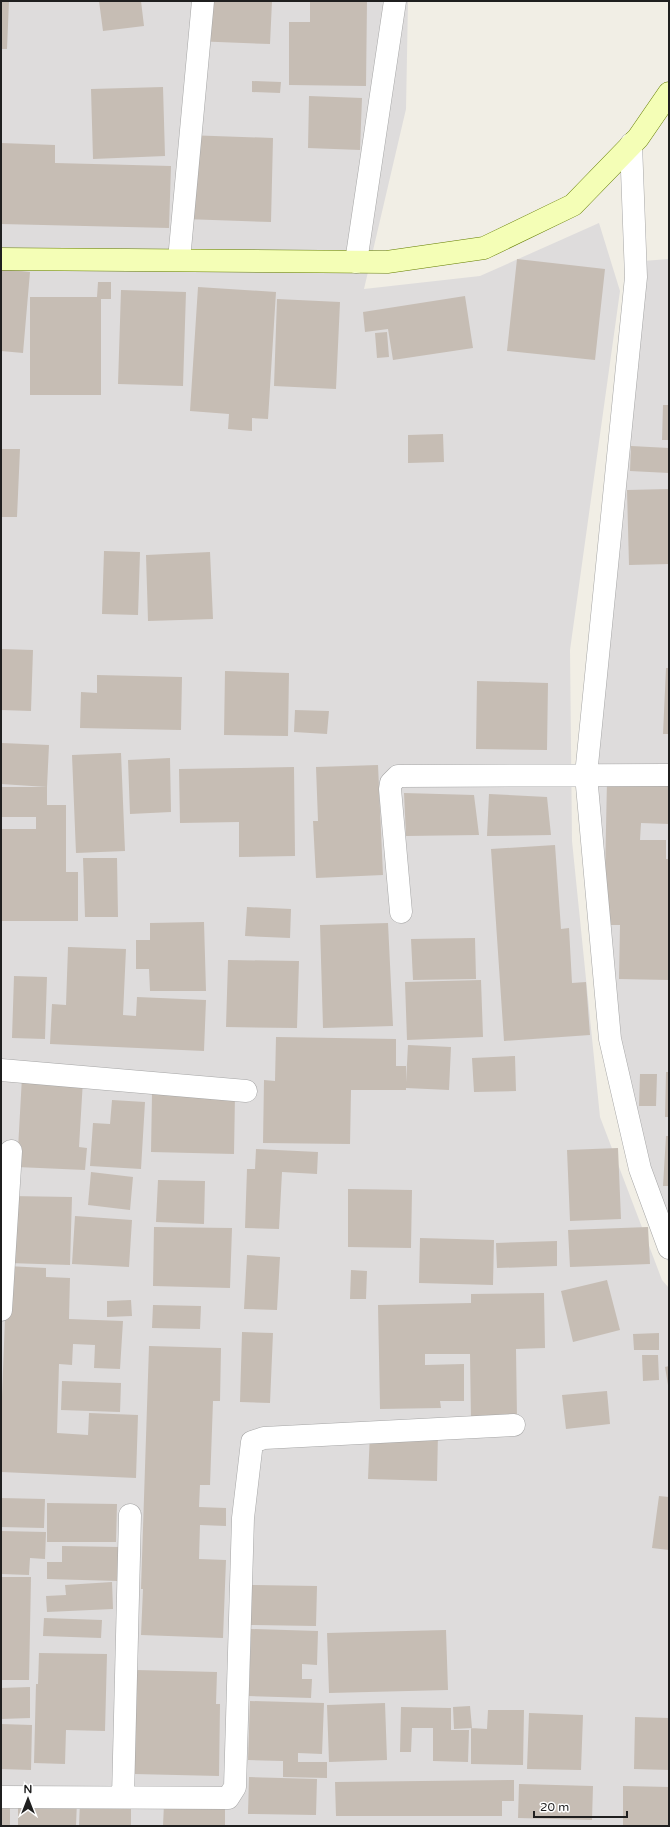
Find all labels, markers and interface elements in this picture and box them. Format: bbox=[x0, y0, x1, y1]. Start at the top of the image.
north arrow bbox=[8, 1779, 48, 1819]
text: N bbox=[24, 1783, 32, 1796]
scale bar bbox=[534, 1793, 627, 1819]
text: 20 m bbox=[540, 1800, 569, 1814]

